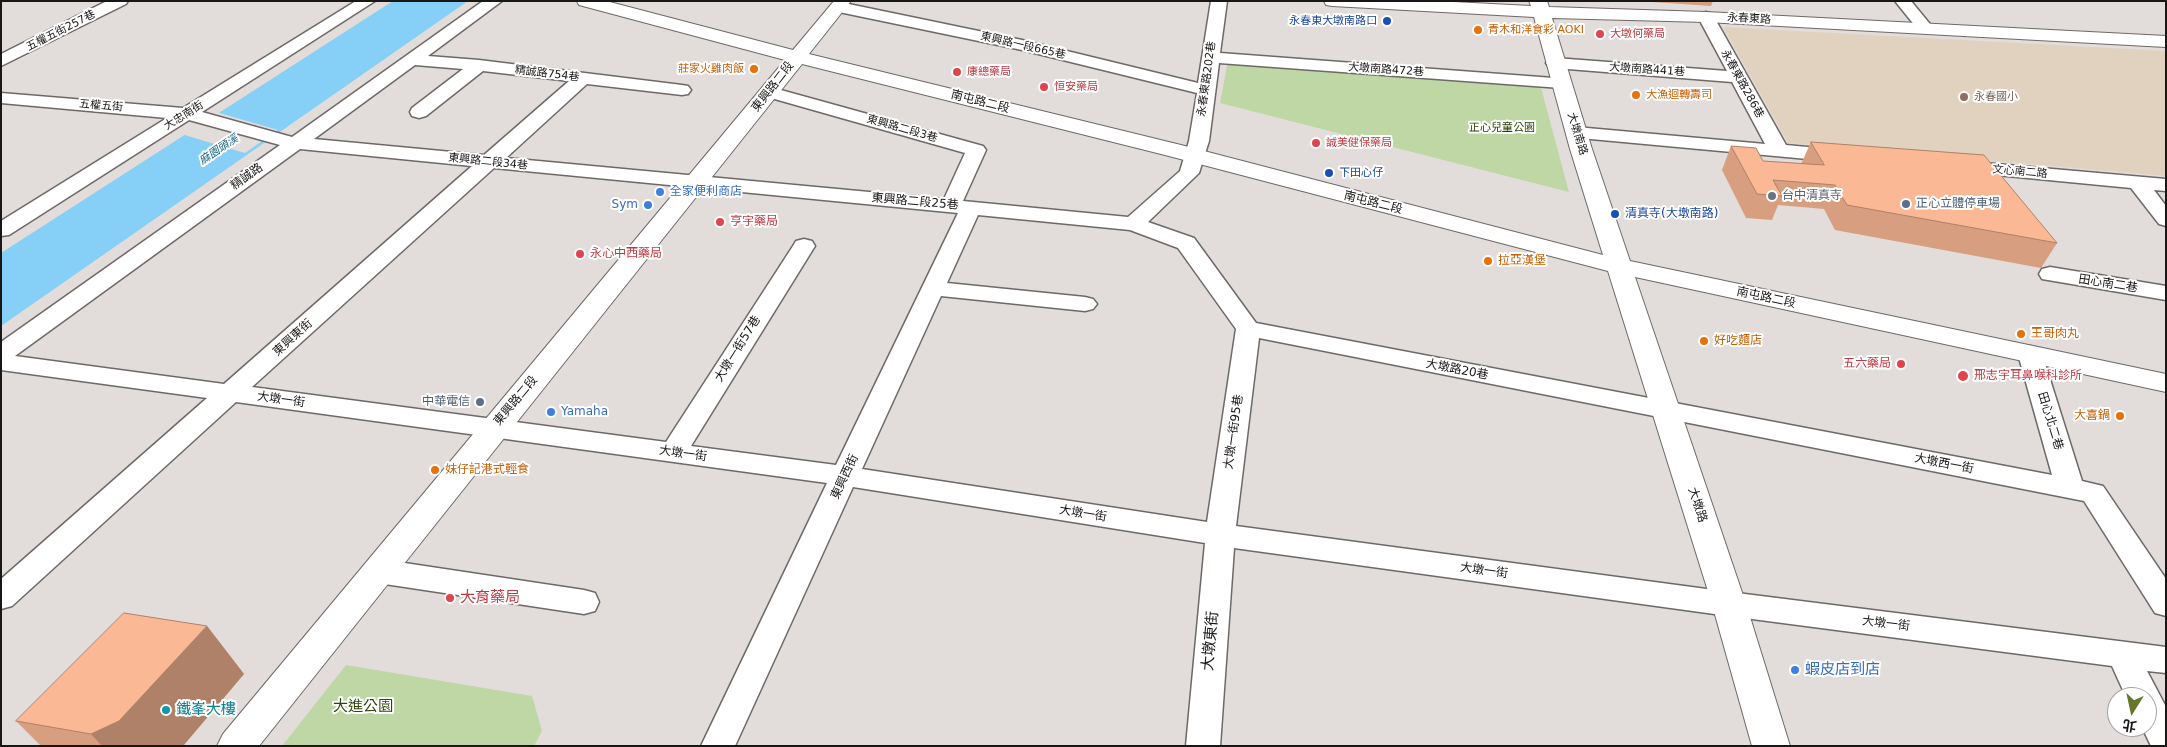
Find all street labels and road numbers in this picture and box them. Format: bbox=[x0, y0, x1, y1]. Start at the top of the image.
street label: 五權五街257巷 bbox=[24, 8, 98, 54]
street label: 永春東路 bbox=[1727, 11, 1771, 27]
street label: 東興路一段665巷 bbox=[979, 30, 1067, 62]
street label: 永春東路202巷 bbox=[1195, 40, 1219, 118]
street label: 永春東路286巷 bbox=[1718, 48, 1766, 120]
street label: 東興路二段 bbox=[749, 59, 797, 115]
street label: 大墩南路472巷 bbox=[1348, 61, 1424, 79]
street label: 大墩南路441巷 bbox=[1609, 61, 1685, 79]
street label: 精誠路754巷 bbox=[514, 63, 580, 85]
street label: 南屯路二段 bbox=[949, 88, 1011, 116]
street label: 五權五街 bbox=[79, 98, 123, 114]
street label: 大忠南街 bbox=[162, 99, 206, 133]
street label: 大墩南路 bbox=[1564, 111, 1590, 157]
street label: 東興路二段3巷 bbox=[865, 113, 939, 145]
street label: 東興路二段34巷 bbox=[448, 151, 528, 173]
street label: 精誠路 bbox=[228, 161, 266, 193]
street label: 文心南二路 bbox=[1992, 163, 2048, 181]
street label: 南屯路二段 bbox=[1342, 189, 1404, 217]
street label: 東興路二段25巷 bbox=[871, 191, 959, 213]
street label: 田心南二巷 bbox=[2077, 272, 2139, 296]
street label: 南屯路二段 bbox=[1735, 285, 1797, 311]
street label: 大墩一街57巷 bbox=[712, 313, 764, 385]
street label: 東興東街 bbox=[270, 317, 316, 359]
street label: 大墩路20巷 bbox=[1425, 357, 1489, 383]
street label: 東興路二段 bbox=[491, 373, 541, 429]
street label: 大墩一街 bbox=[256, 390, 306, 410]
street label: 田心北二巷 bbox=[2034, 390, 2066, 452]
street label: 大墩一街95巷 bbox=[1222, 394, 1246, 470]
street label: 大墩一街 bbox=[658, 444, 708, 464]
street label: 大墩西一街 bbox=[1913, 451, 1975, 477]
street label: 東興西街 bbox=[828, 452, 862, 502]
street label: 大墩路 bbox=[1685, 486, 1709, 524]
street label: 大墩一街 bbox=[1058, 503, 1108, 525]
street label: 大墩一街 bbox=[1459, 561, 1509, 581]
street label: 大墩東街 bbox=[1199, 610, 1223, 672]
street label: 大墩一街 bbox=[1861, 614, 1911, 634]

